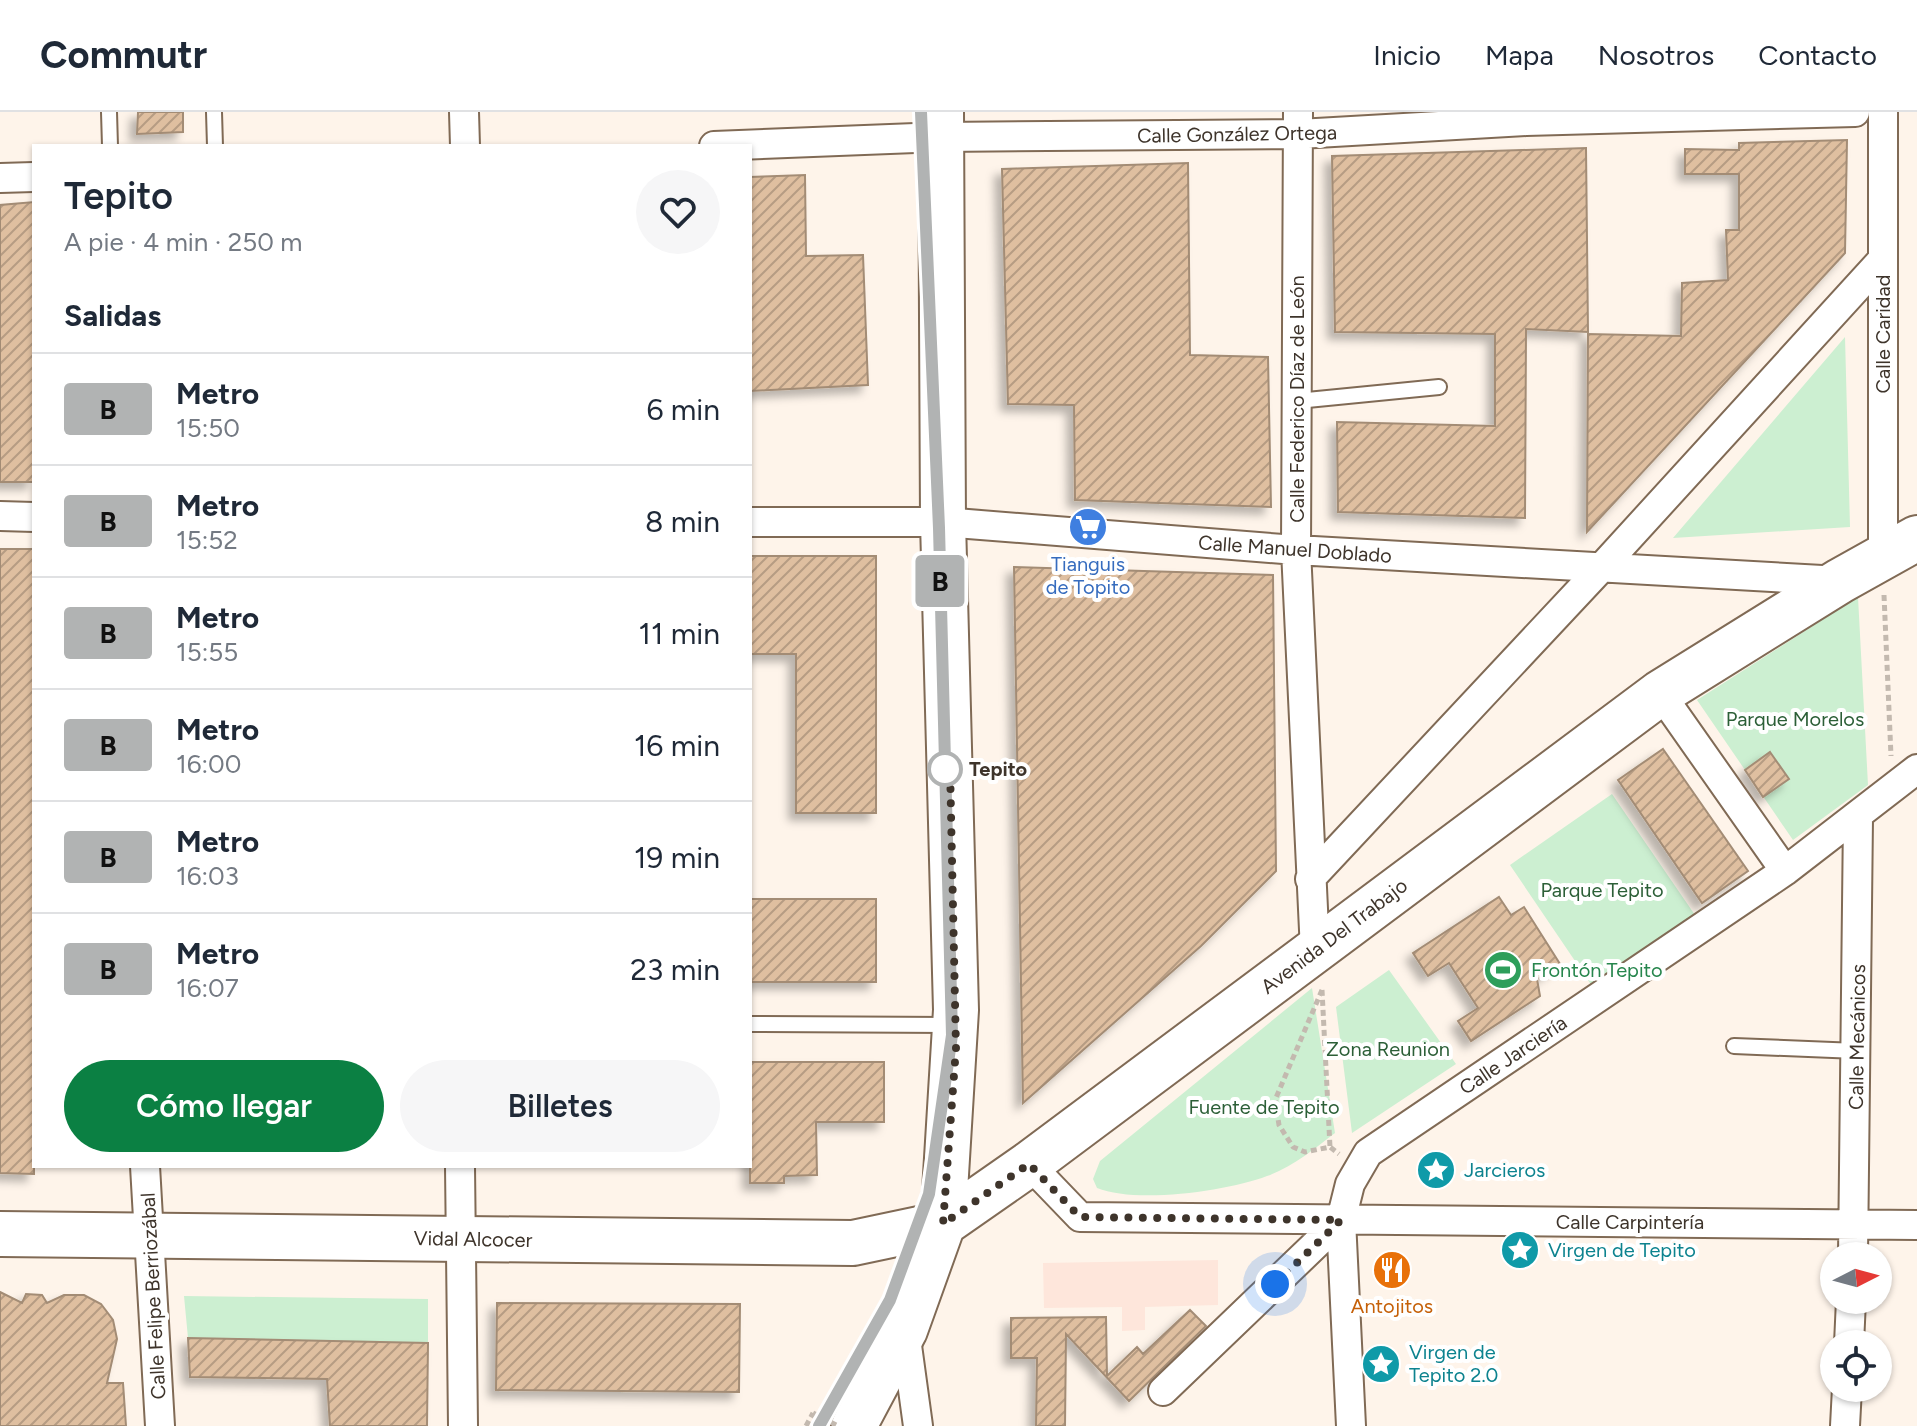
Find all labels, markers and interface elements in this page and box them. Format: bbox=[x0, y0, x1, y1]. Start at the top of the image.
text: Commutr bbox=[40, 32, 207, 78]
text: Inicio bbox=[1373, 38, 1441, 72]
text: Mapa bbox=[1485, 38, 1554, 72]
text: Nosotros bbox=[1598, 38, 1714, 72]
text: Contacto bbox=[1758, 38, 1877, 72]
street label: Calle González Ortega bbox=[1137, 120, 1337, 148]
button: heart bbox=[636, 170, 720, 254]
text: Tepito bbox=[64, 173, 173, 219]
text: A pie · 4 min · 250 m bbox=[64, 226, 302, 258]
street label: Calle Federico Díaz de León bbox=[1285, 275, 1309, 523]
street label: Calle Caridad bbox=[1871, 275, 1895, 393]
text: Salidas bbox=[64, 297, 161, 334]
text: Metro bbox=[176, 375, 259, 412]
text: 6 min bbox=[646, 391, 720, 428]
text: B bbox=[99, 392, 117, 426]
text: 15:50 bbox=[176, 412, 240, 444]
text: Metro bbox=[176, 487, 259, 524]
text: 8 min bbox=[645, 503, 720, 540]
text: B bbox=[99, 504, 117, 538]
supermarket icon: Tianguis de Topito bbox=[1067, 506, 1109, 548]
text: 15:52 bbox=[176, 524, 238, 556]
street label: Calle Manuel Doblado bbox=[1197, 530, 1393, 568]
place label: Tianguis de Topito bbox=[1046, 552, 1130, 599]
line badge: B bbox=[914, 555, 966, 607]
text: B bbox=[931, 564, 949, 598]
text: Metro bbox=[176, 599, 259, 636]
text: 11 min bbox=[639, 615, 720, 652]
text: B bbox=[99, 616, 117, 650]
text: 15:55 bbox=[176, 636, 238, 668]
park label: Parque Morelos bbox=[1726, 707, 1864, 731]
text: Metro bbox=[176, 711, 259, 748]
text: 16 min bbox=[634, 727, 720, 764]
text: B bbox=[99, 728, 117, 762]
text: 16:00 bbox=[176, 748, 241, 780]
marker: Tepito bbox=[928, 752, 962, 786]
place label: Tepito bbox=[969, 757, 1028, 781]
text: Metro bbox=[176, 823, 259, 860]
text: 19 min bbox=[634, 839, 720, 876]
text: B bbox=[99, 840, 117, 874]
text: 16:03 bbox=[176, 860, 239, 892]
street label: Avenida Del Trabajo bbox=[1256, 873, 1412, 999]
park label: Parque Tepito bbox=[1540, 878, 1664, 902]
text: Metro bbox=[176, 935, 259, 972]
sports icon: Frontón Tepito bbox=[1482, 949, 1524, 991]
text: 23 min bbox=[630, 951, 720, 988]
text: B bbox=[99, 952, 117, 986]
place label: Frontón Tepito bbox=[1531, 958, 1663, 982]
street label: Calle Mecánicos bbox=[1844, 964, 1870, 1110]
text: 16:07 bbox=[176, 972, 239, 1004]
street label: Calle Jarciería bbox=[1455, 1010, 1571, 1100]
park label: Zona Reunion bbox=[1326, 1037, 1450, 1061]
button: Cómo llegar bbox=[64, 1060, 384, 1152]
button: Billetes bbox=[400, 1060, 720, 1152]
park label: Fuente de Tepito bbox=[1188, 1095, 1340, 1119]
place icon: Jarcieros bbox=[1415, 1149, 1457, 1191]
place label: Jarcieros bbox=[1464, 1158, 1545, 1182]
street label: Calle Felipe Berriozábal bbox=[136, 1192, 170, 1400]
street label: Calle Carpintería bbox=[1556, 1210, 1704, 1234]
street label: Vidal Alcocer bbox=[413, 1226, 533, 1252]
place icon: Virgen de Tepito bbox=[1499, 1229, 1541, 1271]
place label: Virgen de Tepito bbox=[1548, 1238, 1696, 1262]
north arrow bbox=[1820, 1242, 1892, 1314]
map controls bbox=[1820, 1242, 1892, 1402]
restaurant icon: Antojitos bbox=[1371, 1249, 1413, 1291]
your location bbox=[1255, 1264, 1295, 1304]
place label: Antojitos bbox=[1351, 1294, 1433, 1318]
button: locate bbox=[1820, 1330, 1892, 1402]
place label: Virgen de Tepito 2.0 bbox=[1409, 1340, 1498, 1387]
place icon: Virgen de Tepito 2.0 bbox=[1360, 1343, 1402, 1385]

